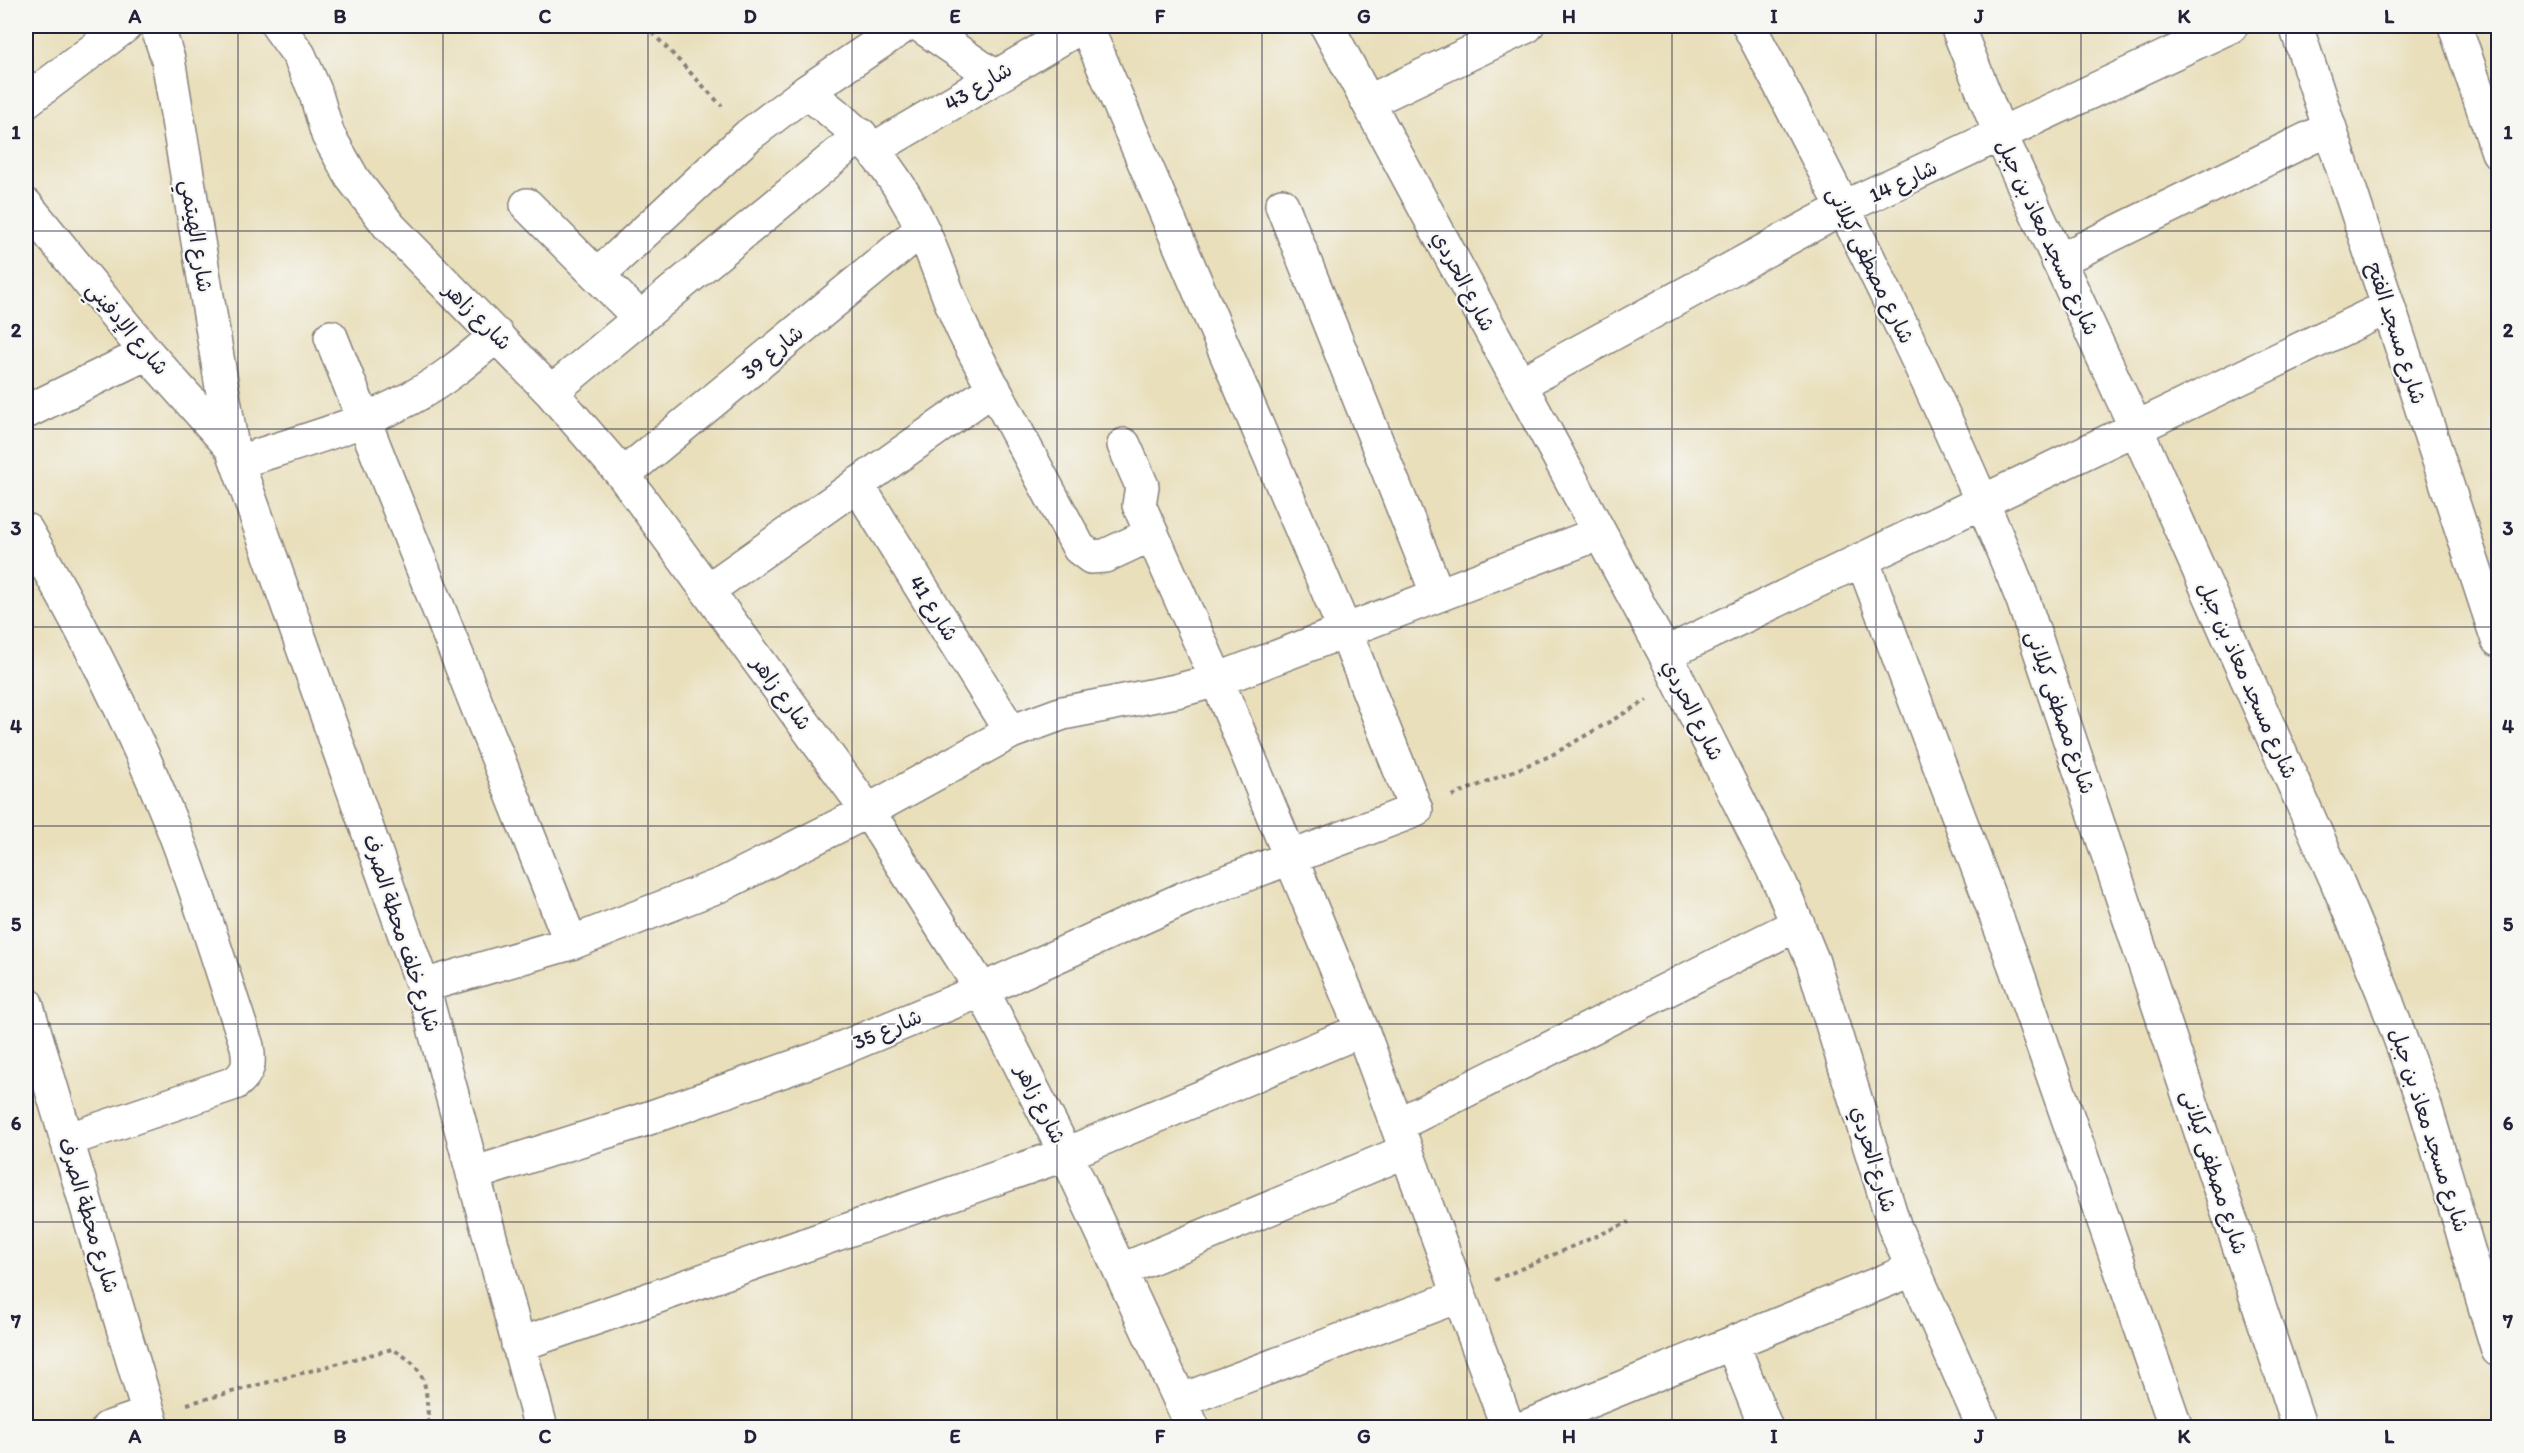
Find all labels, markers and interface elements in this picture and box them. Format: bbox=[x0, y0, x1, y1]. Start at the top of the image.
text: A bbox=[128, 4, 142, 28]
text: B bbox=[334, 4, 347, 28]
text: C bbox=[539, 4, 552, 28]
text: D bbox=[743, 4, 757, 28]
text: E bbox=[949, 4, 961, 28]
text: F bbox=[1155, 4, 1166, 28]
text: G bbox=[1357, 4, 1371, 28]
text: H bbox=[1562, 4, 1576, 28]
text: I bbox=[1770, 4, 1778, 28]
text: J bbox=[1973, 4, 1984, 28]
text: K bbox=[2178, 4, 2192, 28]
text: L bbox=[2384, 4, 2395, 28]
street label: شارع 43 bbox=[940, 56, 1018, 118]
text: 1 bbox=[11, 120, 21, 144]
text: 1 bbox=[2503, 120, 2513, 144]
street label: شارع مسجد معاذ بن جبل bbox=[1989, 135, 2104, 340]
street label: شارع 14 bbox=[1865, 154, 1942, 210]
street label: شارع الهيتمي bbox=[169, 178, 218, 295]
street label: شارع مصطفى كيلانى bbox=[1819, 182, 1920, 349]
street label: شارع الحردي bbox=[1425, 227, 1501, 337]
street label: شارع مسجد الفتح bbox=[2359, 259, 2432, 408]
street label: شارع زاهر bbox=[435, 275, 517, 357]
street label: شارع الإدفيني bbox=[76, 276, 174, 384]
text: 2 bbox=[11, 318, 22, 342]
text: 2 bbox=[2503, 318, 2514, 342]
street label: شارع 39 bbox=[736, 319, 810, 387]
text: 3 bbox=[11, 516, 22, 540]
text: 3 bbox=[2503, 516, 2514, 540]
street label: شارع 41 bbox=[902, 571, 964, 647]
street label: شارع مسجد معاذ بن جبل bbox=[2190, 577, 2303, 784]
street label: شارع مصطفى كيلانى bbox=[2018, 627, 2101, 798]
street label: شارع زاهر bbox=[743, 649, 817, 737]
street label: شارع الحردي bbox=[1654, 655, 1729, 766]
text: 4 bbox=[10, 714, 22, 738]
text: 4 bbox=[2502, 714, 2514, 738]
street label: شارع خلف محطة الصرف bbox=[355, 831, 446, 1036]
text: 5 bbox=[11, 912, 22, 936]
text: 5 bbox=[2503, 912, 2514, 936]
street label: شارع 35 bbox=[849, 1003, 926, 1057]
street label: شارع مسجد معاذ بن جبل bbox=[2382, 1025, 2475, 1236]
street label: شارع زاهر bbox=[1007, 1058, 1072, 1149]
street label: شارع مصطفى كيلانى bbox=[2174, 1087, 2253, 1258]
street label: شارع الحردي bbox=[1843, 1103, 1902, 1216]
text: 6 bbox=[11, 1111, 22, 1135]
text: 6 bbox=[2503, 1111, 2514, 1135]
street label: شارع محطة الصرف bbox=[51, 1134, 125, 1297]
text: 7 bbox=[10, 1309, 21, 1333]
text: 7 bbox=[2502, 1309, 2513, 1333]
text: A bbox=[128, 1424, 142, 1448]
text: B bbox=[334, 1424, 347, 1448]
text: C bbox=[539, 1424, 552, 1448]
text: D bbox=[743, 1424, 757, 1448]
text: E bbox=[949, 1424, 961, 1448]
text: F bbox=[1155, 1424, 1166, 1448]
text: G bbox=[1357, 1424, 1371, 1448]
text: H bbox=[1562, 1424, 1576, 1448]
text: I bbox=[1770, 1424, 1778, 1448]
text: J bbox=[1973, 1424, 1984, 1448]
text: K bbox=[2178, 1424, 2192, 1448]
text: L bbox=[2384, 1424, 2395, 1448]

